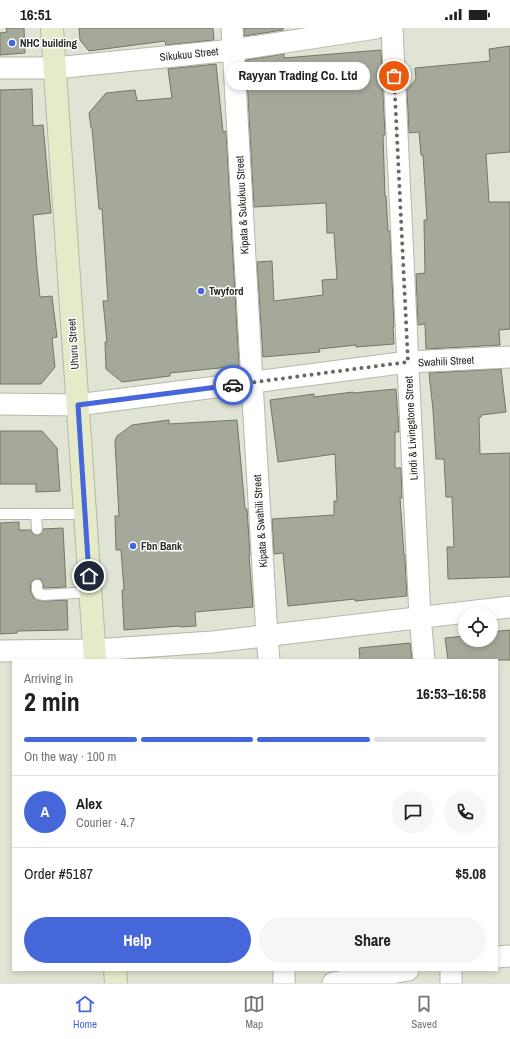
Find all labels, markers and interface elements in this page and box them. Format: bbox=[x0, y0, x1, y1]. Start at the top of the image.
text: 16:51 bbox=[20, 4, 51, 25]
place label: NHC building bbox=[20, 36, 78, 50]
marker: NHC building bbox=[7, 38, 17, 48]
street label: Sikukuu Street bbox=[159, 44, 220, 64]
pin bbox=[377, 59, 411, 93]
callout: Rayyan Trading Co. Ltd bbox=[226, 62, 370, 90]
icon: bag bbox=[383, 65, 405, 87]
text: Rayyan Trading Co. Ltd bbox=[238, 67, 358, 84]
street label: Kipata & Sukukuu Street bbox=[232, 155, 252, 255]
place label: Twyford bbox=[209, 284, 243, 298]
marker: Twyford bbox=[196, 286, 206, 296]
street label: Uhuru Street bbox=[64, 318, 82, 370]
street label: Swahili Street bbox=[418, 353, 475, 369]
courier bbox=[213, 365, 253, 405]
icon: car bbox=[222, 374, 244, 396]
street label: Lindi & Livingstone Street bbox=[401, 375, 421, 480]
street label: Kipata & Swahili Street bbox=[250, 474, 270, 568]
place label: Fbn Bank bbox=[141, 539, 183, 553]
marker: Fbn Bank bbox=[128, 541, 138, 551]
pin bbox=[72, 559, 106, 593]
icon: home bbox=[78, 565, 100, 587]
map controls bbox=[458, 607, 498, 647]
button: locate bbox=[458, 607, 498, 647]
text: Arriving in bbox=[24, 670, 73, 687]
text: 16:53–16:58 bbox=[416, 683, 486, 704]
text: 2 min bbox=[24, 684, 80, 719]
text: On the way · 100 m bbox=[24, 748, 116, 765]
button: chat bbox=[392, 791, 434, 833]
button: phone bbox=[444, 791, 486, 833]
text: Alex bbox=[76, 793, 102, 814]
text: A bbox=[41, 801, 49, 822]
text: Courier · 4.7 bbox=[76, 814, 135, 831]
text: Order #5187 bbox=[24, 863, 93, 884]
text: $5.08 bbox=[455, 863, 486, 884]
button: Help bbox=[24, 917, 251, 963]
button: Share bbox=[259, 917, 486, 963]
tab: Home bbox=[73, 993, 97, 1031]
tab: Map bbox=[243, 993, 265, 1031]
tab: Saved bbox=[411, 993, 437, 1031]

